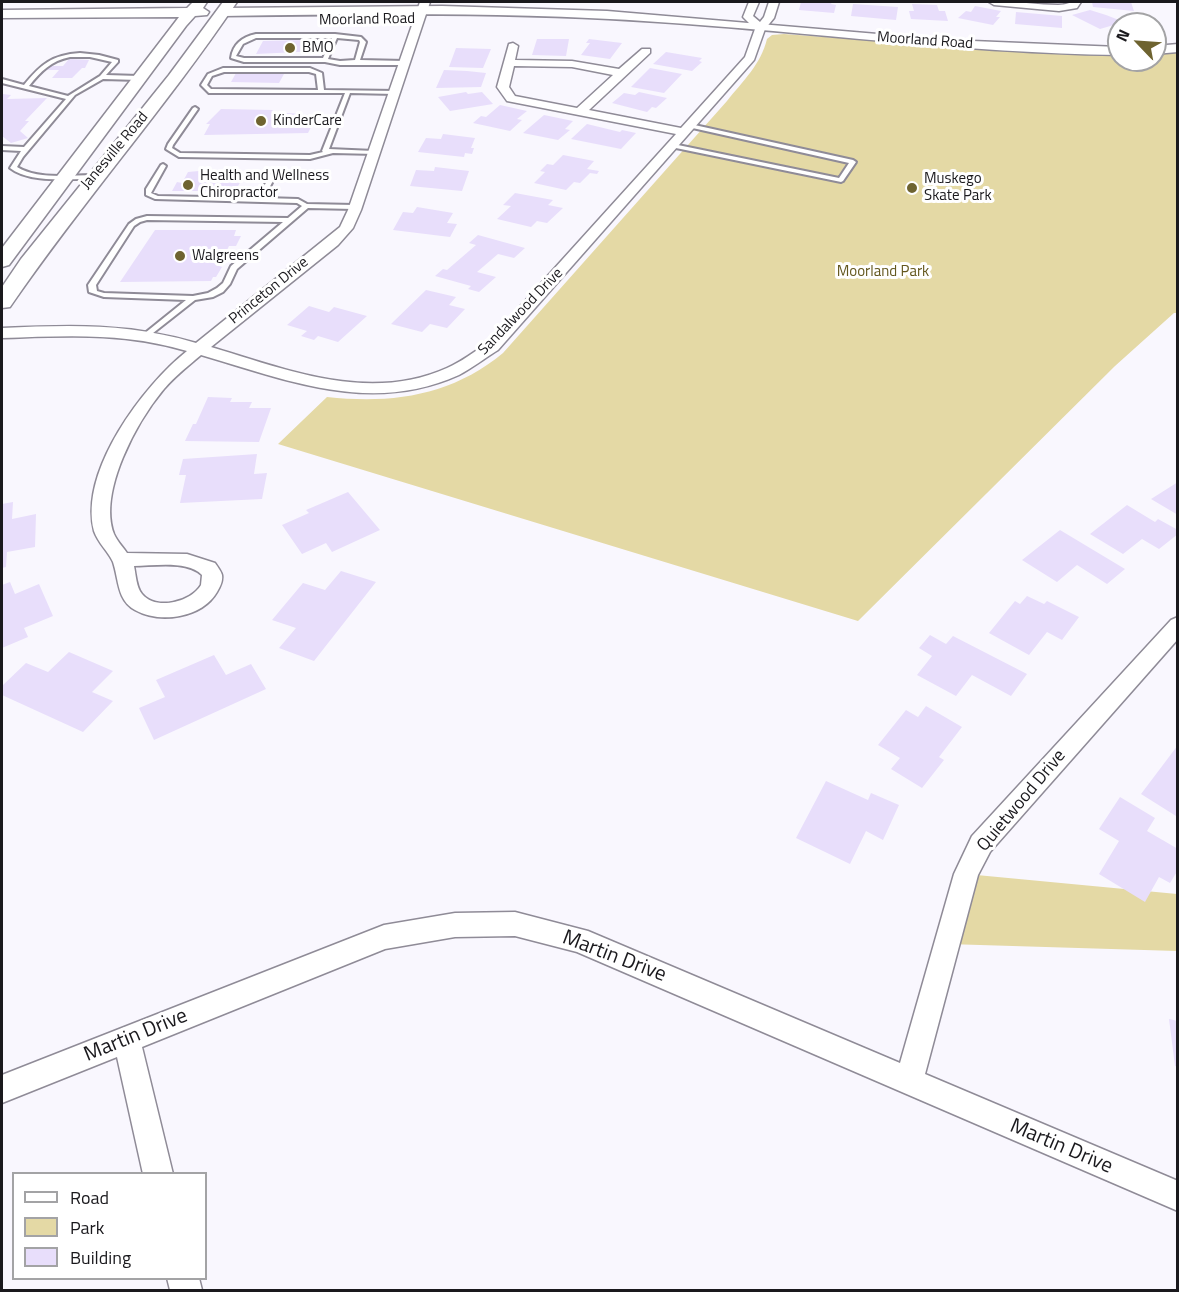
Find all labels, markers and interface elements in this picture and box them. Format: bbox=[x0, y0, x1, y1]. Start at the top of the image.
street label: Moorland Road bbox=[319, 10, 415, 30]
north arrow bbox=[1107, 12, 1167, 72]
text: N bbox=[1109, 25, 1136, 45]
street label: Moorland Road bbox=[876, 29, 974, 53]
place label: BMO bbox=[302, 39, 334, 57]
marker: BMO bbox=[283, 41, 297, 55]
street label: Janesville Road bbox=[78, 109, 152, 193]
place label: KinderCare bbox=[273, 112, 342, 130]
marker: KinderCare bbox=[254, 114, 268, 128]
place label: Health and Wellness Chiropractor bbox=[200, 167, 329, 202]
place label: Muskego Skate Park bbox=[924, 170, 992, 205]
marker: Health and Wellness Chiropractor bbox=[181, 178, 195, 192]
marker: Muskego Skate Park bbox=[905, 181, 919, 195]
place label: Walgreens bbox=[192, 247, 259, 265]
marker: Walgreens bbox=[173, 249, 187, 263]
street label: Princeton Drive bbox=[226, 254, 312, 328]
park label: Moorland Park bbox=[837, 263, 929, 281]
street label: Sandalwood Drive bbox=[475, 265, 567, 359]
street label: Quietwood Drive bbox=[973, 746, 1071, 856]
street label: Martin Drive bbox=[559, 926, 669, 988]
street label: Martin Drive bbox=[81, 1004, 191, 1068]
street label: Martin Drive bbox=[1006, 1114, 1116, 1180]
legend bbox=[12, 1172, 207, 1280]
text: Road bbox=[70, 1184, 109, 1211]
text: Park bbox=[70, 1214, 104, 1241]
text: Building bbox=[70, 1244, 131, 1271]

